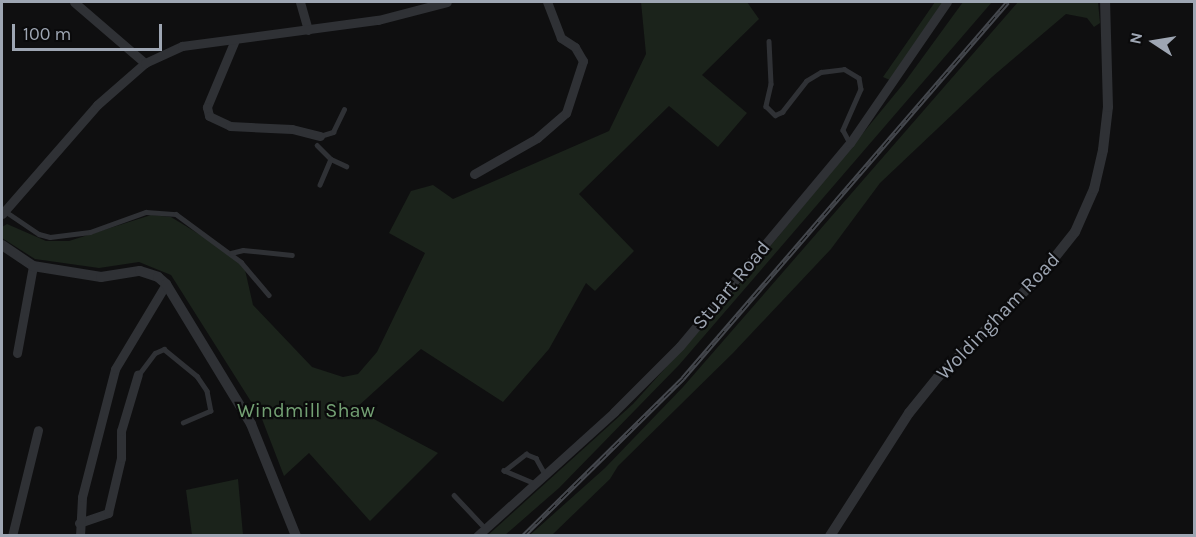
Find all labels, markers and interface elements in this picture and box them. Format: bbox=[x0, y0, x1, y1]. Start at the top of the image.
scale bar bbox=[15, 12, 165, 50]
north arrow bbox=[1124, 12, 1184, 72]
text: 100 m bbox=[23, 23, 71, 45]
text: N bbox=[1125, 31, 1146, 46]
street label: Stuart Road bbox=[687, 236, 775, 334]
street label: Woldingham Road bbox=[931, 247, 1065, 385]
park label: Windmill Shaw bbox=[237, 398, 375, 422]

